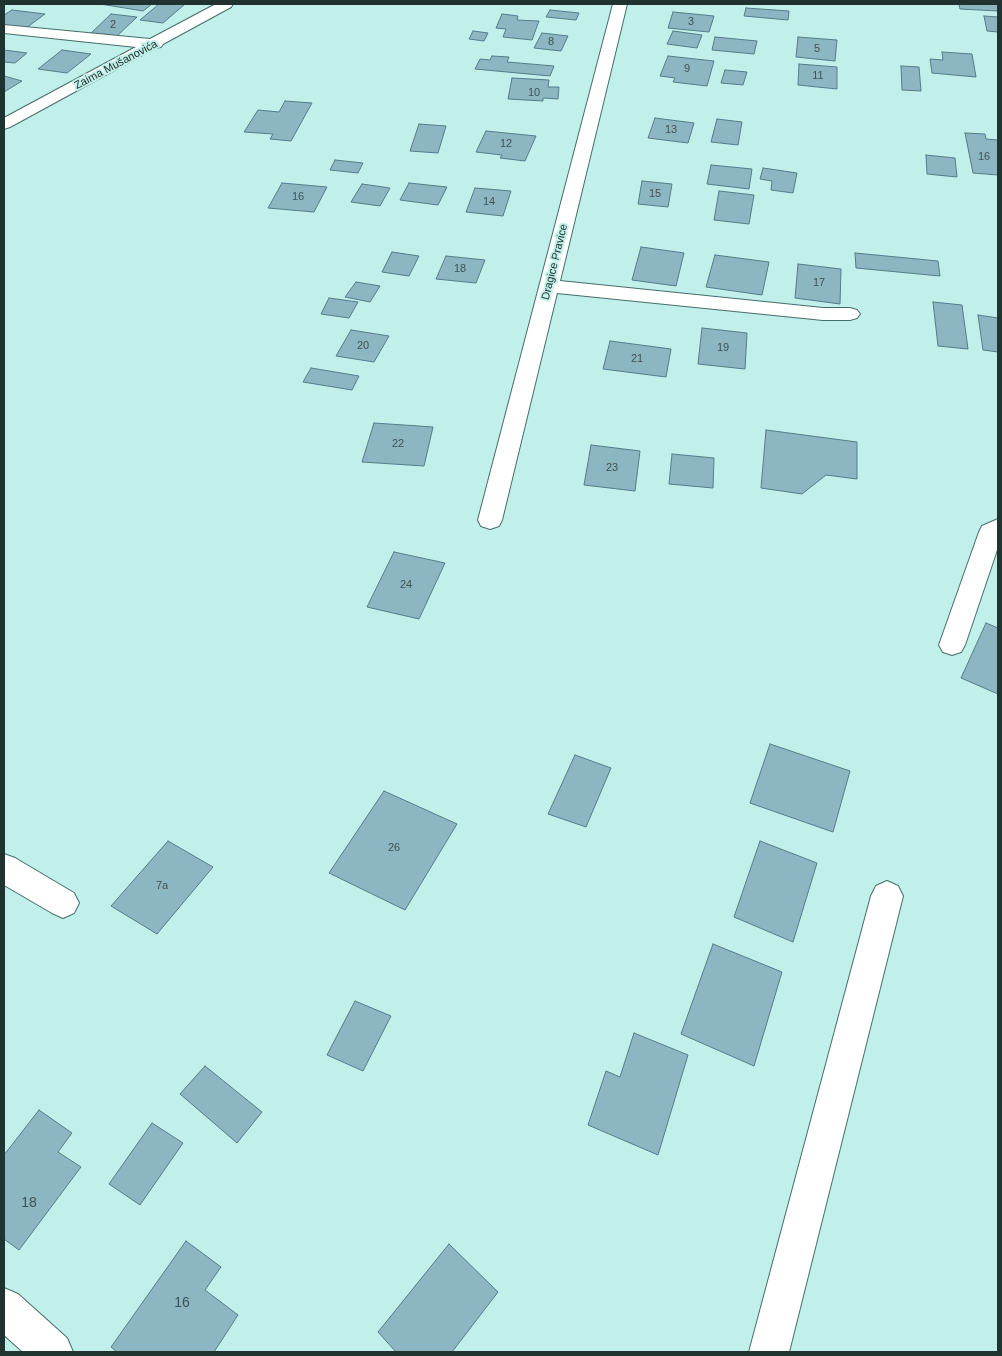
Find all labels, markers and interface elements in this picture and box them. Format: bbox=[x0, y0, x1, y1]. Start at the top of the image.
house number: 3 bbox=[688, 15, 694, 29]
house number: 2 bbox=[110, 18, 116, 32]
house number: 8 bbox=[548, 35, 554, 49]
street label: Zaima Mušanovića bbox=[72, 38, 160, 92]
house number: 5 bbox=[814, 42, 820, 56]
house number: 9 bbox=[684, 62, 690, 76]
house number: 11 bbox=[812, 69, 824, 83]
house number: 10 bbox=[528, 86, 540, 100]
house number: 13 bbox=[665, 123, 677, 137]
house number: 12 bbox=[500, 137, 512, 151]
house number: 16 bbox=[978, 150, 990, 164]
house number: 15 bbox=[649, 187, 661, 201]
house number: 16 bbox=[292, 190, 304, 204]
house number: 14 bbox=[483, 195, 495, 209]
street label: Dragice Pravice bbox=[539, 223, 571, 301]
house number: 18 bbox=[454, 262, 466, 276]
house number: 17 bbox=[813, 276, 825, 290]
house number: 20 bbox=[357, 339, 369, 353]
house number: 19 bbox=[717, 341, 729, 355]
house number: 21 bbox=[631, 352, 643, 366]
house number: 22 bbox=[392, 437, 404, 451]
house number: 23 bbox=[606, 461, 618, 475]
house number: 24 bbox=[400, 578, 412, 592]
house number: 26 bbox=[388, 841, 400, 855]
house number: 7a bbox=[156, 879, 168, 893]
house number: 18 bbox=[21, 1195, 37, 1211]
house number: 16 bbox=[174, 1295, 190, 1311]

